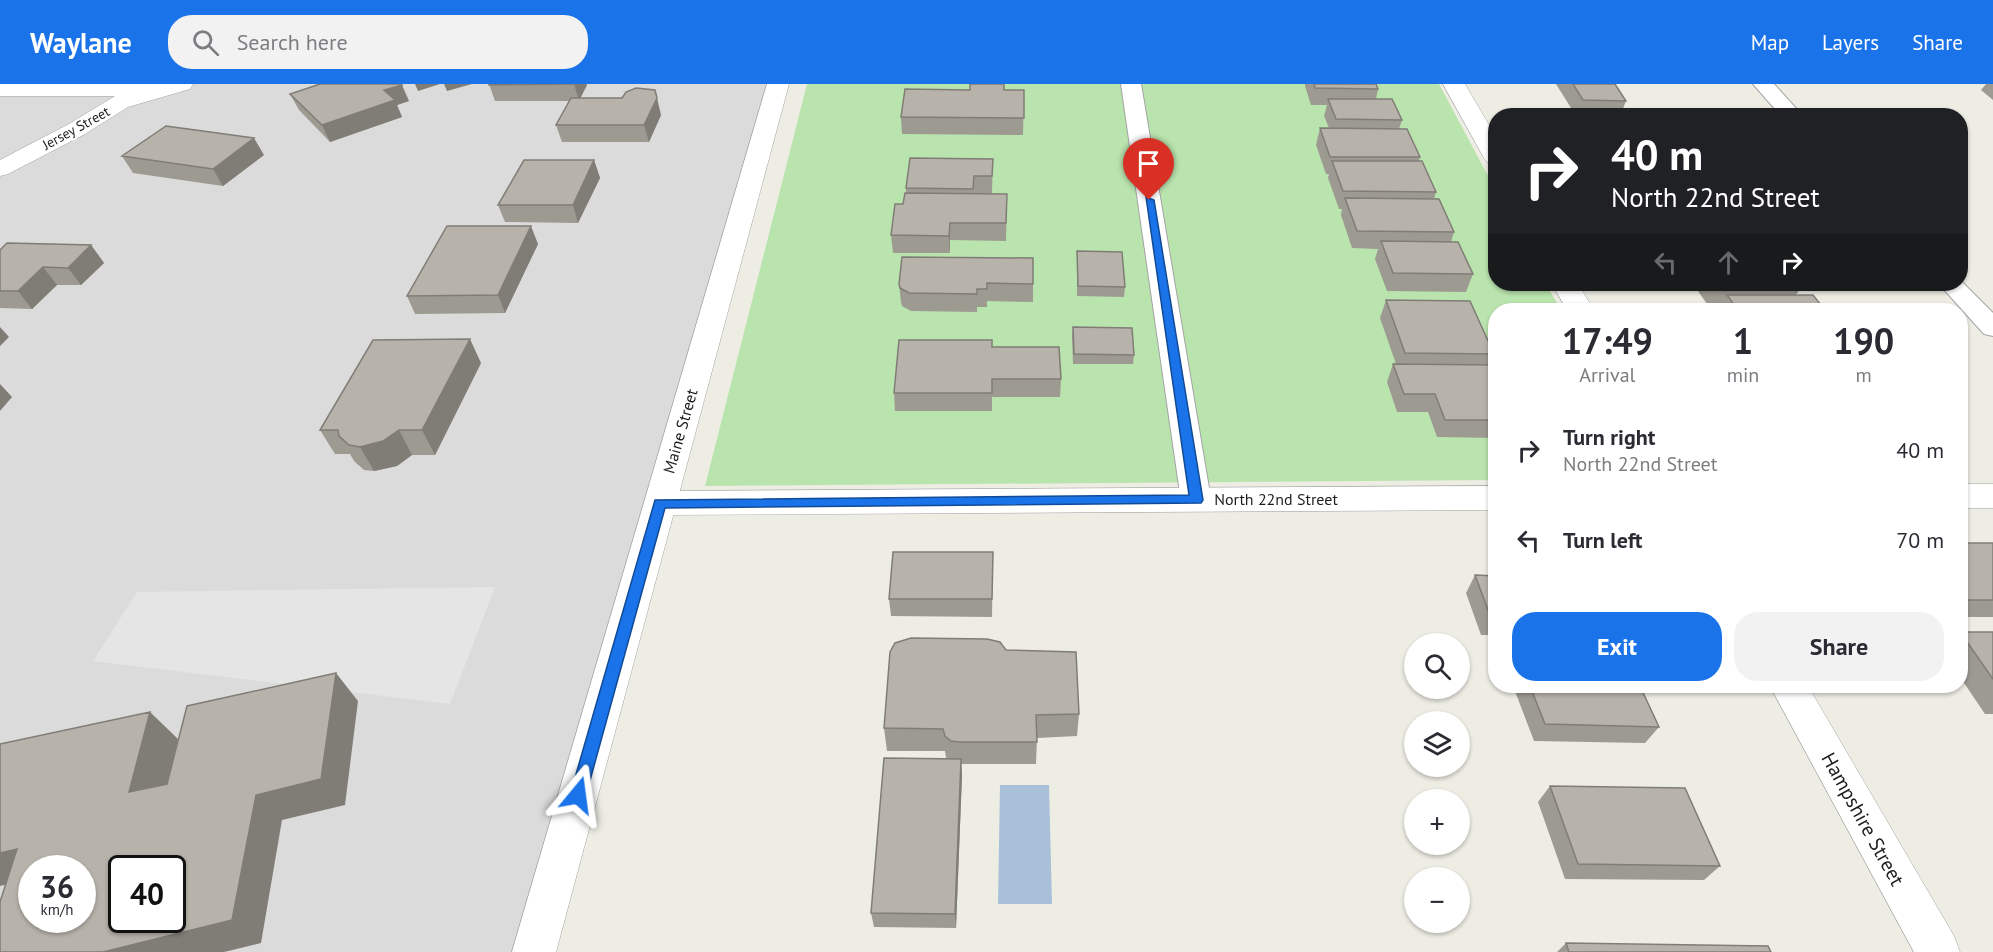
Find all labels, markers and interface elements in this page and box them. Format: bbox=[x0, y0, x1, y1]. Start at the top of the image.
search box bbox=[168, 15, 588, 69]
text: Waylane bbox=[30, 24, 132, 61]
icon: search bbox=[189, 26, 222, 59]
text: Search here bbox=[237, 28, 348, 56]
text: Map bbox=[1751, 29, 1789, 56]
text: Layers bbox=[1822, 29, 1879, 56]
text: Share bbox=[1912, 29, 1963, 56]
street label: Jersey Street bbox=[38, 102, 113, 154]
text: 40 m bbox=[1611, 127, 1703, 182]
icon: right bbox=[1512, 132, 1590, 210]
pin bbox=[1123, 138, 1174, 200]
icon: arrive bbox=[1132, 147, 1165, 180]
text: North 22nd Street bbox=[1611, 180, 1820, 214]
icon: left bbox=[1649, 246, 1682, 279]
icon: ahead bbox=[1712, 246, 1745, 279]
icon: right bbox=[1775, 246, 1808, 279]
text: 17:49 bbox=[1562, 317, 1653, 364]
text: 1 bbox=[1733, 317, 1753, 364]
text: 190 bbox=[1833, 317, 1894, 364]
text: Arrival bbox=[1579, 362, 1635, 388]
text: min bbox=[1727, 362, 1759, 388]
text: m bbox=[1856, 362, 1872, 388]
street label: Maine Street bbox=[658, 386, 702, 476]
text: Turn right bbox=[1563, 423, 1655, 451]
icon: right bbox=[1512, 434, 1545, 467]
text: 40 m bbox=[1896, 436, 1944, 464]
text: North 22nd Street bbox=[1563, 451, 1718, 477]
street label: North 22nd Street bbox=[1214, 489, 1338, 509]
icon: left bbox=[1512, 524, 1545, 557]
text: Turn left bbox=[1563, 526, 1643, 554]
text: 70 m bbox=[1896, 526, 1944, 554]
button: Exit bbox=[1512, 612, 1722, 681]
button: Share bbox=[1734, 612, 1944, 681]
map controls bbox=[1404, 633, 1470, 933]
button: search bbox=[1404, 633, 1470, 699]
button: layers bbox=[1404, 711, 1470, 777]
street label: Hampshire Street bbox=[1816, 748, 1910, 890]
position arrow bbox=[546, 763, 610, 827]
button: + bbox=[1404, 789, 1470, 855]
speed limit sign: 40 bbox=[108, 855, 186, 933]
text: 36 bbox=[40, 867, 74, 906]
button: − bbox=[1404, 867, 1470, 933]
text: km/h bbox=[41, 900, 73, 919]

